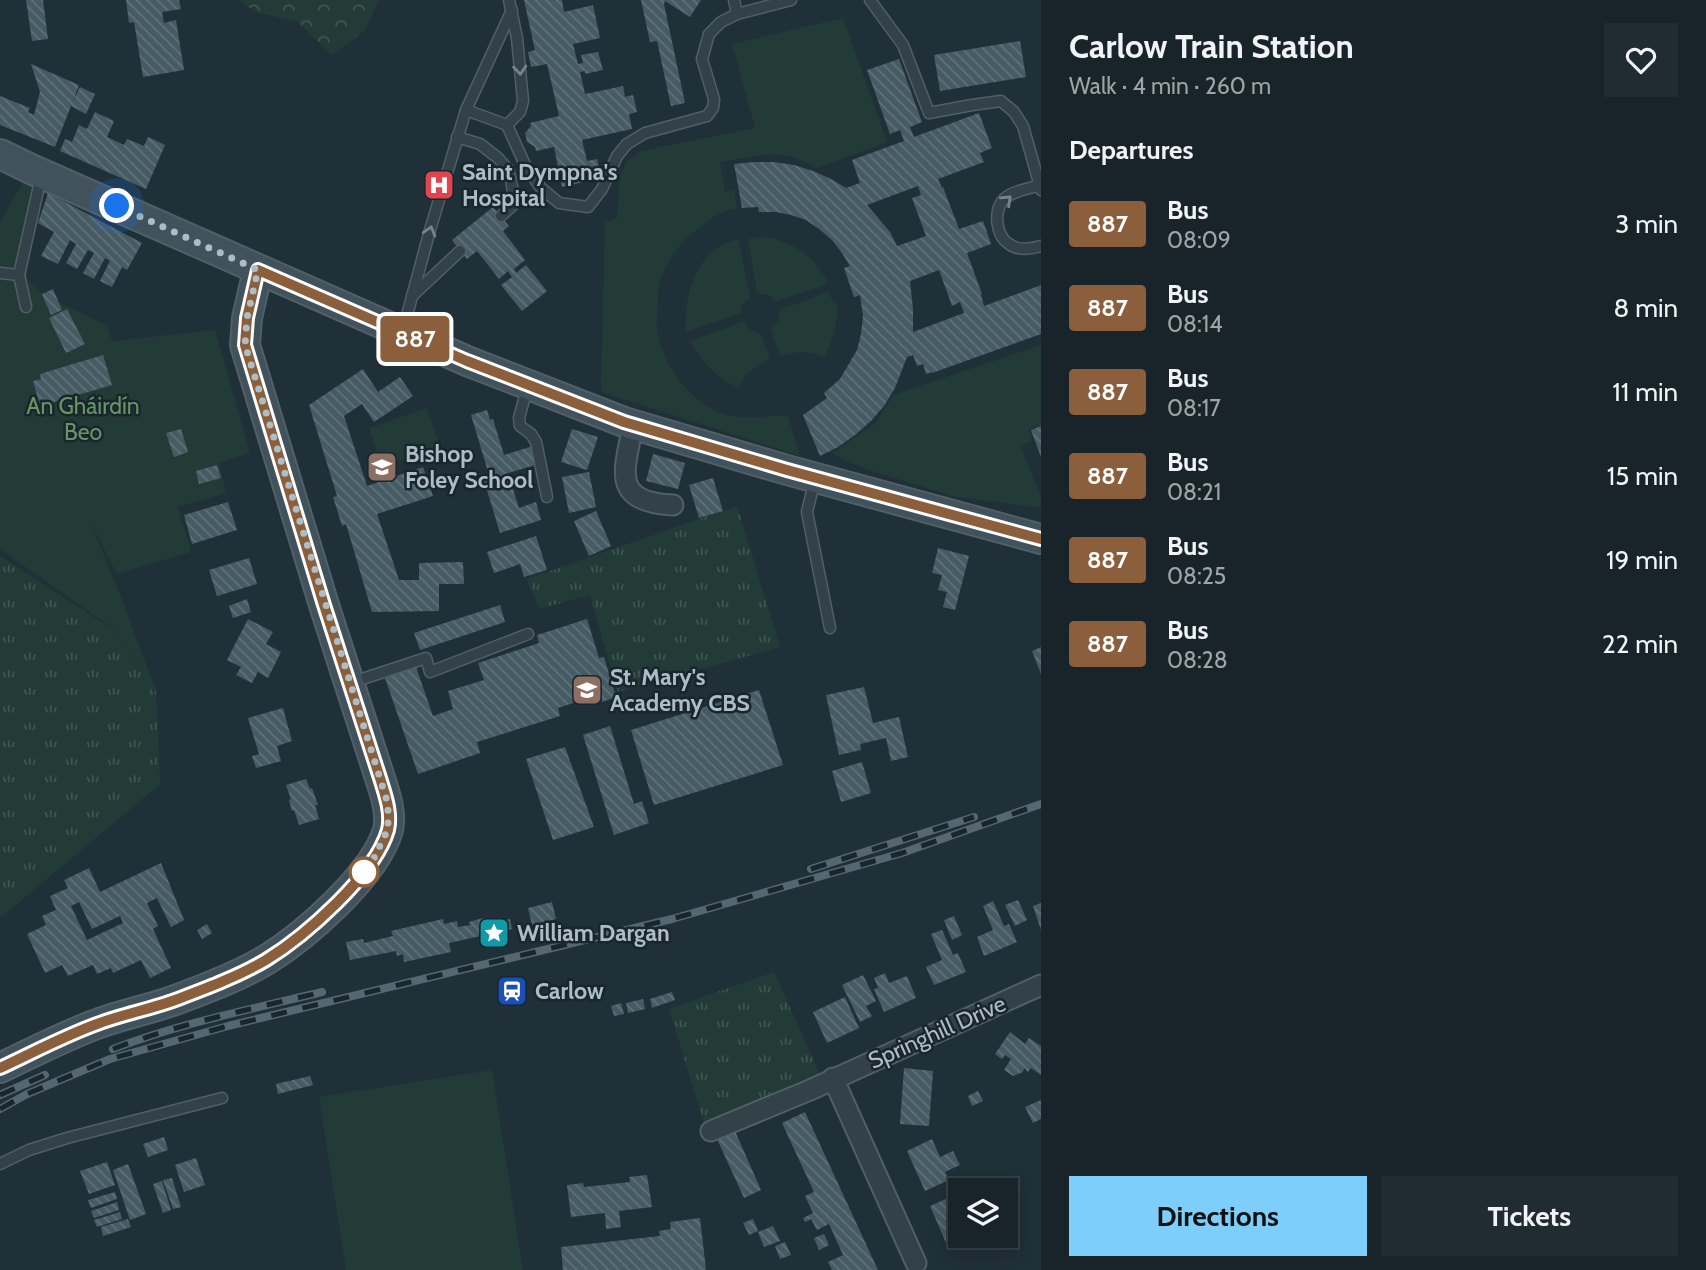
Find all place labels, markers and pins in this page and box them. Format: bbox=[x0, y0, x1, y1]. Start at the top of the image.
place label: Saint Dympna's Hospital bbox=[462, 158, 618, 212]
hospital icon: Saint Dympna's Hospital bbox=[422, 168, 456, 202]
place label: Bishop Foley School bbox=[405, 440, 533, 494]
school or university icon: Bishop Foley School bbox=[365, 450, 399, 484]
place label: St. Mary's Academy CBS bbox=[610, 663, 750, 717]
school or university icon: St. Mary's Academy CBS bbox=[570, 673, 604, 707]
unlabelled marker bbox=[349, 857, 379, 887]
place icon: William Dargan bbox=[477, 916, 511, 950]
place label: William Dargan bbox=[517, 919, 670, 947]
station icon: Carlow bbox=[495, 974, 529, 1008]
place label: Carlow bbox=[535, 977, 604, 1005]

